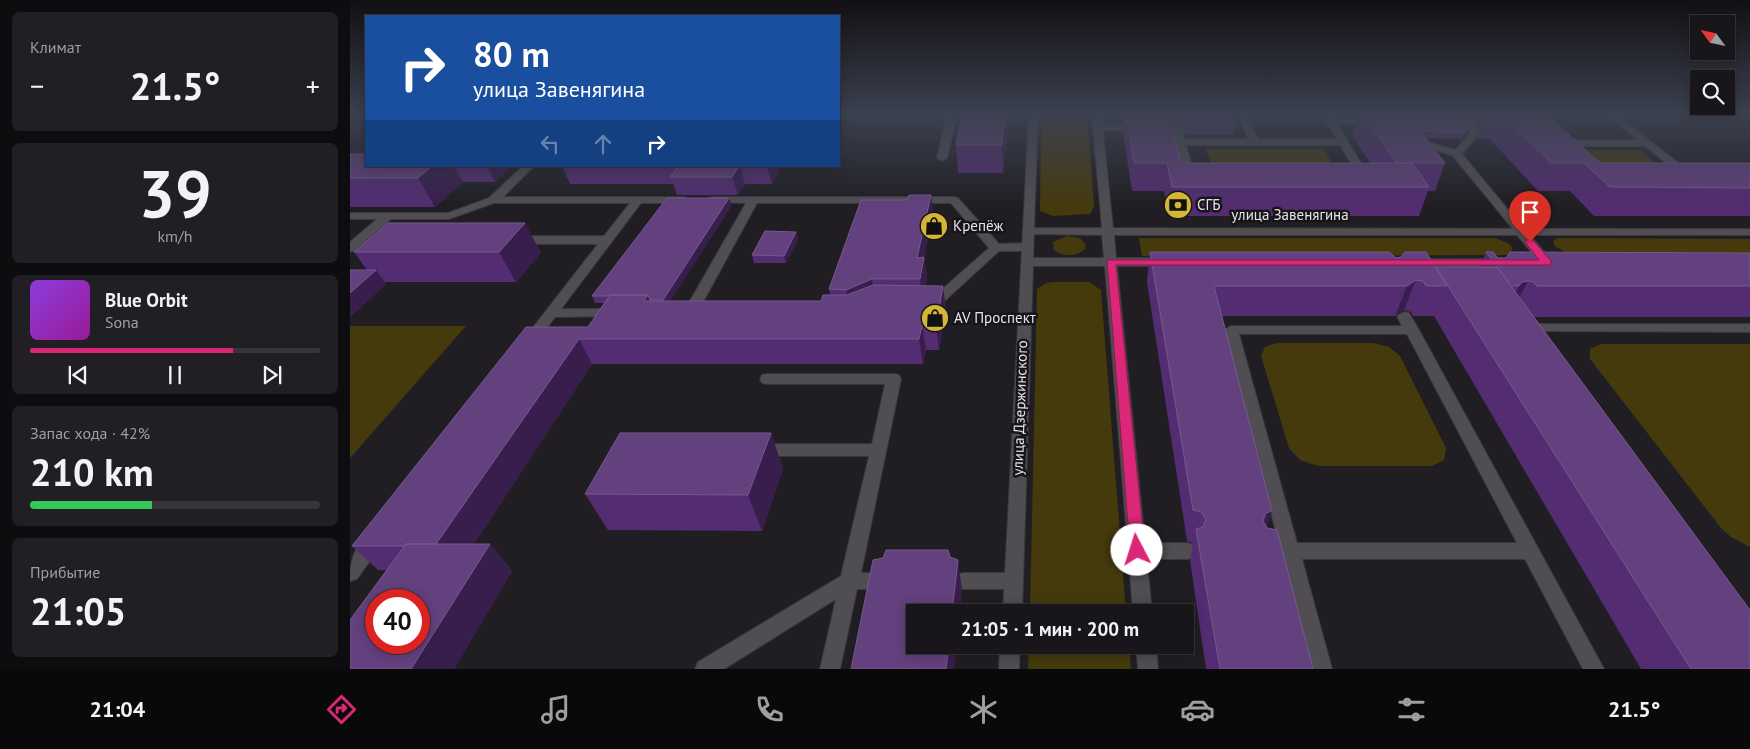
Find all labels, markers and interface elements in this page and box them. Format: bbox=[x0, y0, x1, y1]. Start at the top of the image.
north arrow bbox=[1690, 15, 1735, 60]
map controls bbox=[1690, 15, 1735, 115]
text: 80 m bbox=[473, 31, 550, 77]
icon: right bbox=[390, 35, 455, 100]
text: Климат bbox=[30, 37, 81, 57]
text: 21.5° bbox=[130, 61, 220, 110]
text: − bbox=[30, 67, 44, 104]
text: + bbox=[306, 67, 320, 104]
button: search bbox=[1690, 70, 1735, 115]
text: улица Завенягина bbox=[473, 75, 645, 103]
icon: left bbox=[536, 130, 564, 158]
icon: ahead bbox=[589, 130, 617, 158]
icon: right bbox=[642, 130, 670, 158]
text: 39 bbox=[138, 151, 212, 235]
bank icon: СГБ bbox=[1163, 190, 1193, 220]
pin bbox=[1509, 191, 1551, 242]
place label: СГБ bbox=[1197, 195, 1220, 214]
icon: arrive bbox=[1516, 198, 1544, 226]
street label: улица Завенягина bbox=[1231, 205, 1349, 224]
shop icon: Крепёж bbox=[919, 211, 949, 241]
place label: Крепёж bbox=[953, 216, 1003, 235]
text: km/h bbox=[157, 226, 193, 246]
text: Blue Orbit bbox=[105, 288, 188, 312]
shop icon: AV Проспект bbox=[920, 303, 950, 333]
place label: AV Проспект bbox=[954, 308, 1036, 327]
text: Sona bbox=[105, 312, 139, 332]
street label: улица Дзержинского bbox=[1008, 340, 1031, 476]
icon: previous bbox=[64, 361, 92, 389]
icon: pause bbox=[161, 361, 189, 389]
icon: next bbox=[258, 361, 286, 389]
text: Запас хода · 42% bbox=[30, 423, 150, 443]
text: 210 km bbox=[30, 447, 154, 496]
position arrow bbox=[1110, 523, 1162, 575]
text: Прибытие bbox=[30, 562, 100, 582]
text: 21:05 bbox=[30, 586, 126, 635]
speed limit sign: 40 bbox=[365, 589, 430, 654]
text: 21:05 · 1 мин · 200 m bbox=[961, 617, 1139, 641]
icon: directions bbox=[324, 692, 359, 727]
icon: music bbox=[538, 692, 573, 727]
icon: phone bbox=[752, 692, 787, 727]
icon: climate bbox=[966, 692, 1001, 727]
icon: car bbox=[1180, 692, 1215, 727]
icon: filters bbox=[1394, 692, 1429, 727]
text: 21:04 bbox=[89, 695, 145, 723]
text: 21.5° bbox=[1608, 695, 1660, 723]

